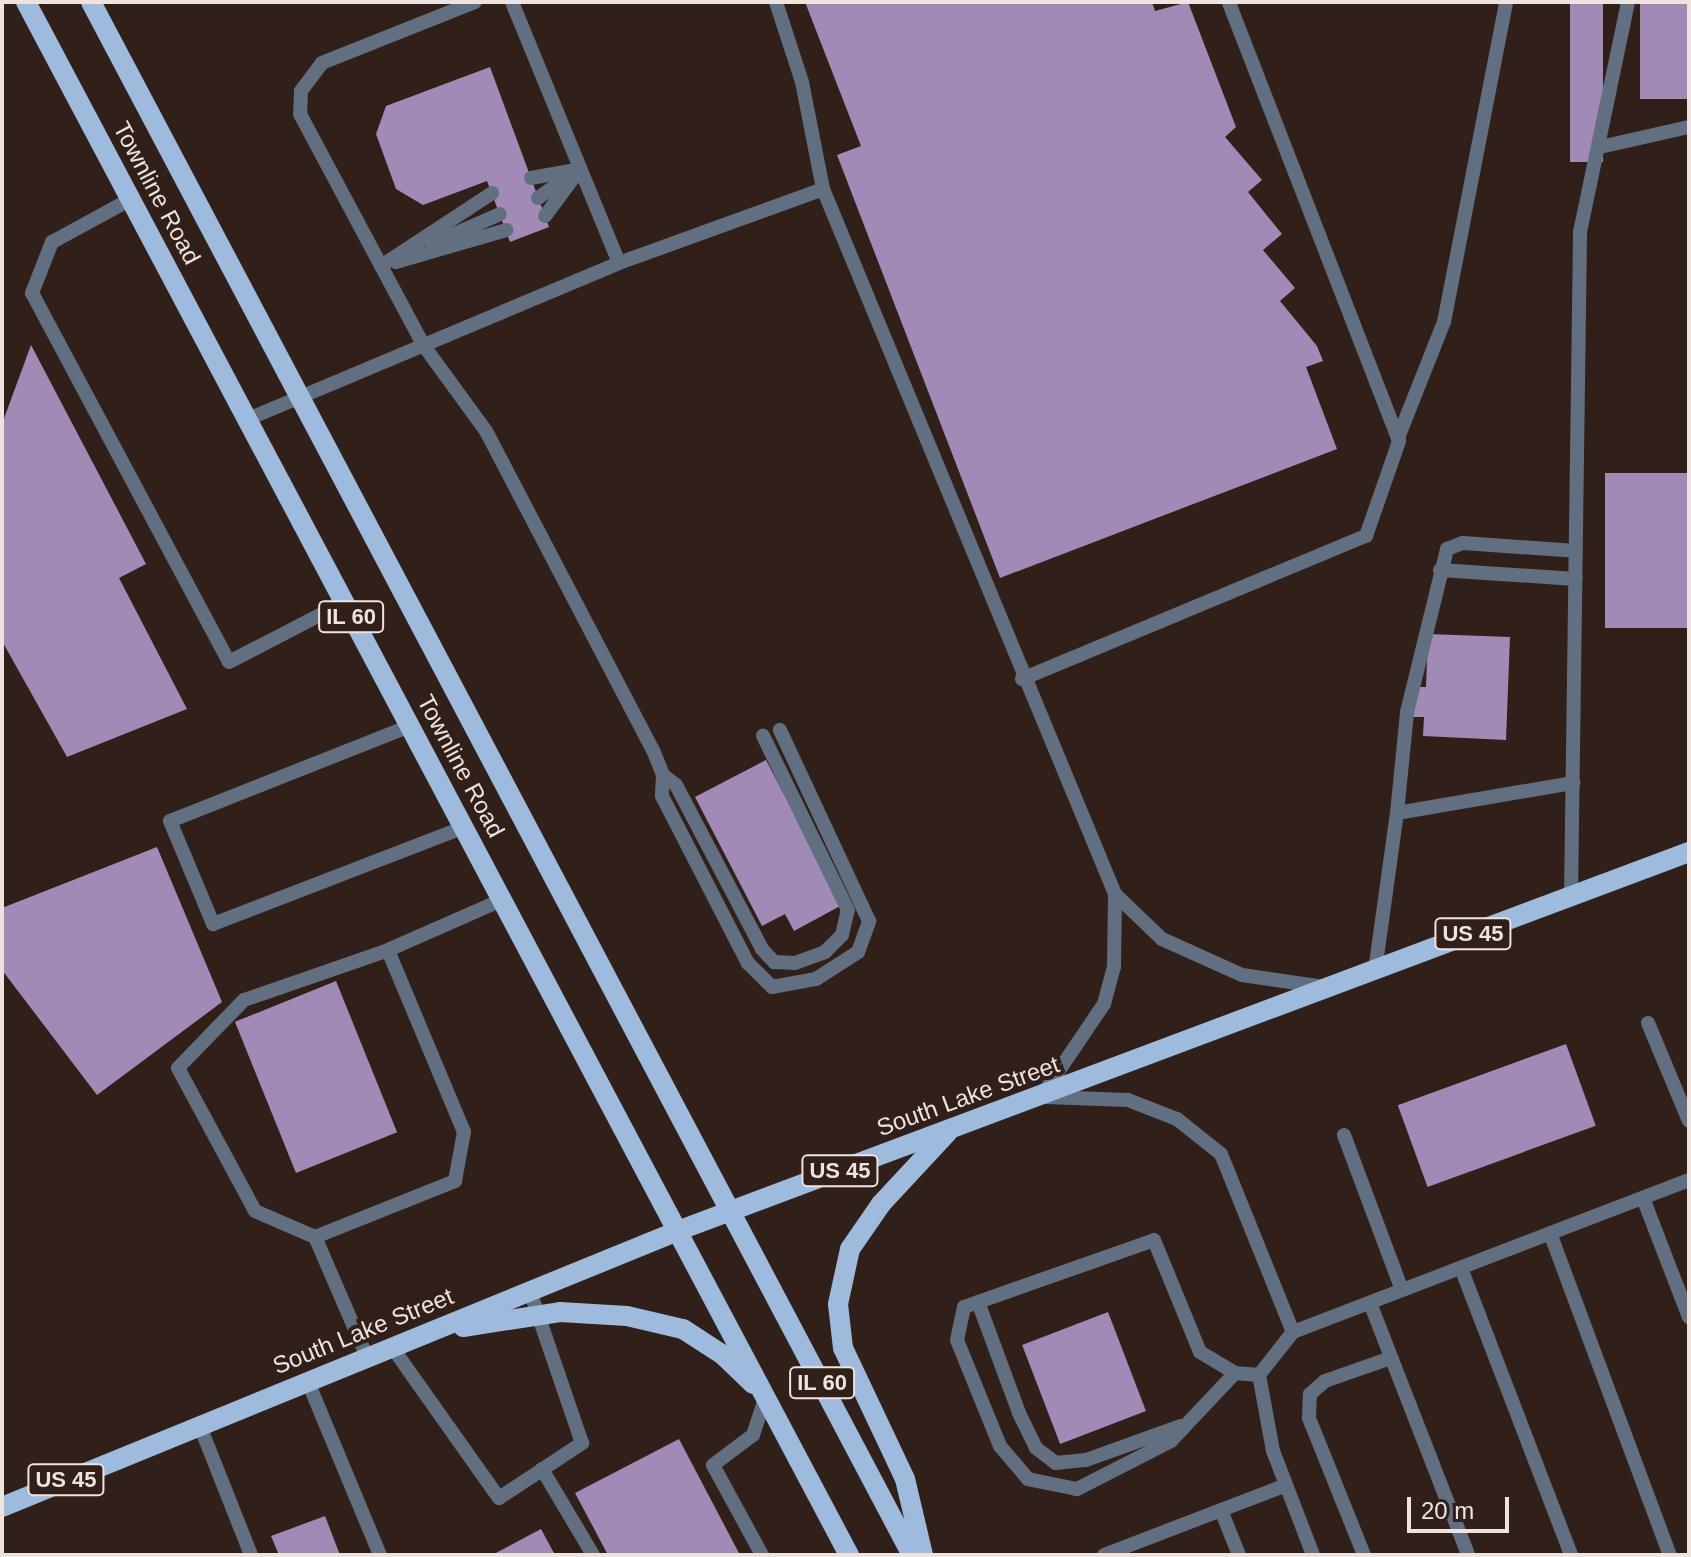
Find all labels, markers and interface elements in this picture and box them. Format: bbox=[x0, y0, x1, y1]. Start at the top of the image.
street label: Townline Road bbox=[107, 117, 207, 269]
road number: IL 60 bbox=[317, 599, 385, 635]
street label: Townline Road bbox=[411, 690, 511, 842]
road number: US 45 bbox=[1433, 916, 1513, 952]
street label: South Lake Street bbox=[873, 1050, 1063, 1142]
road number: US 45 bbox=[800, 1153, 880, 1189]
street label: South Lake Street bbox=[269, 1282, 457, 1380]
road number: IL 60 bbox=[788, 1365, 856, 1401]
road number: US 45 bbox=[26, 1462, 106, 1498]
scale bar bbox=[1411, 1481, 1513, 1531]
text: 20 m bbox=[1421, 1497, 1474, 1524]

